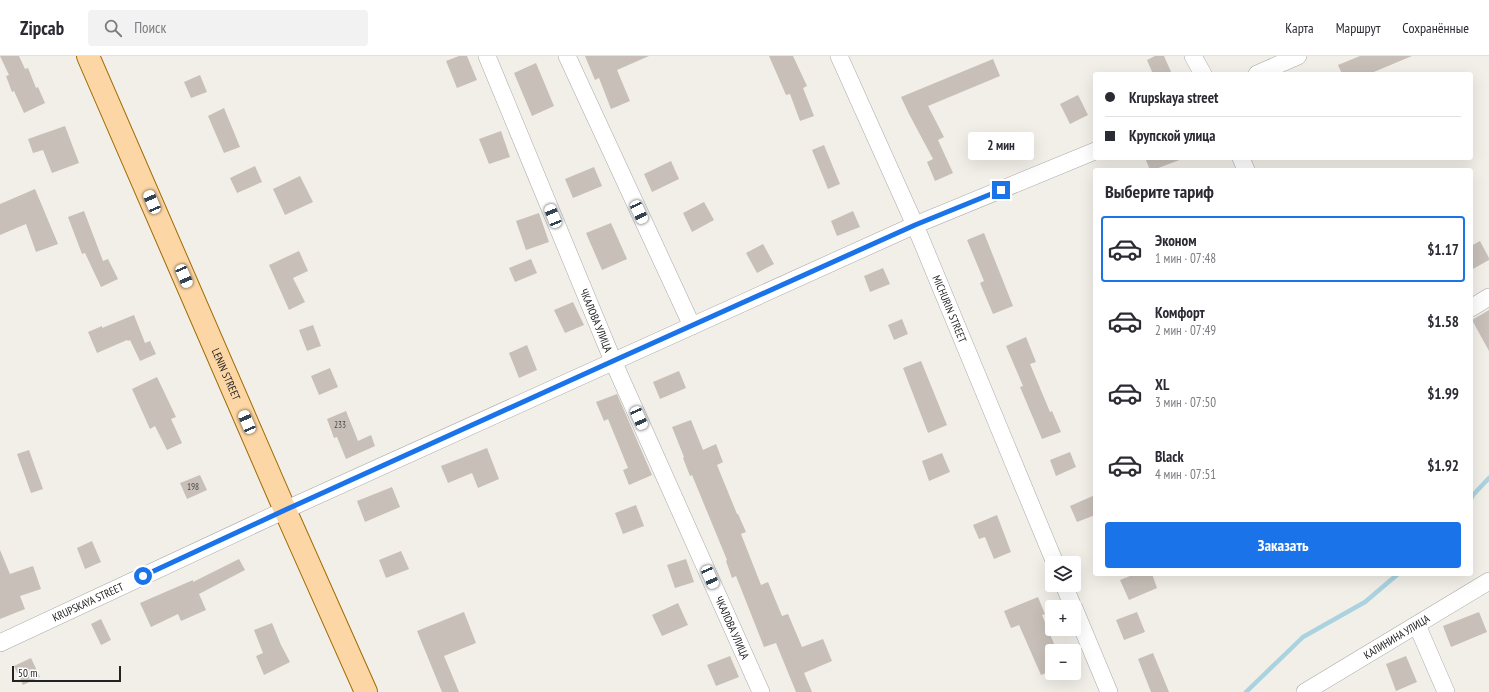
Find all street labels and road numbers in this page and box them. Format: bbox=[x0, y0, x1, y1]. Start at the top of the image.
street label: MICHURIN STREET bbox=[930, 273, 970, 345]
street label: ЧКАЛОВА УЛИЦА bbox=[577, 287, 616, 355]
street label: LENIN STREET bbox=[209, 346, 244, 403]
street label: KRUPSKAYA STREET bbox=[50, 579, 126, 625]
street label: ЧКАЛОВА УЛИЦА bbox=[712, 594, 753, 662]
street label: КАЛИНИНА УЛИЦА bbox=[1361, 611, 1433, 662]

